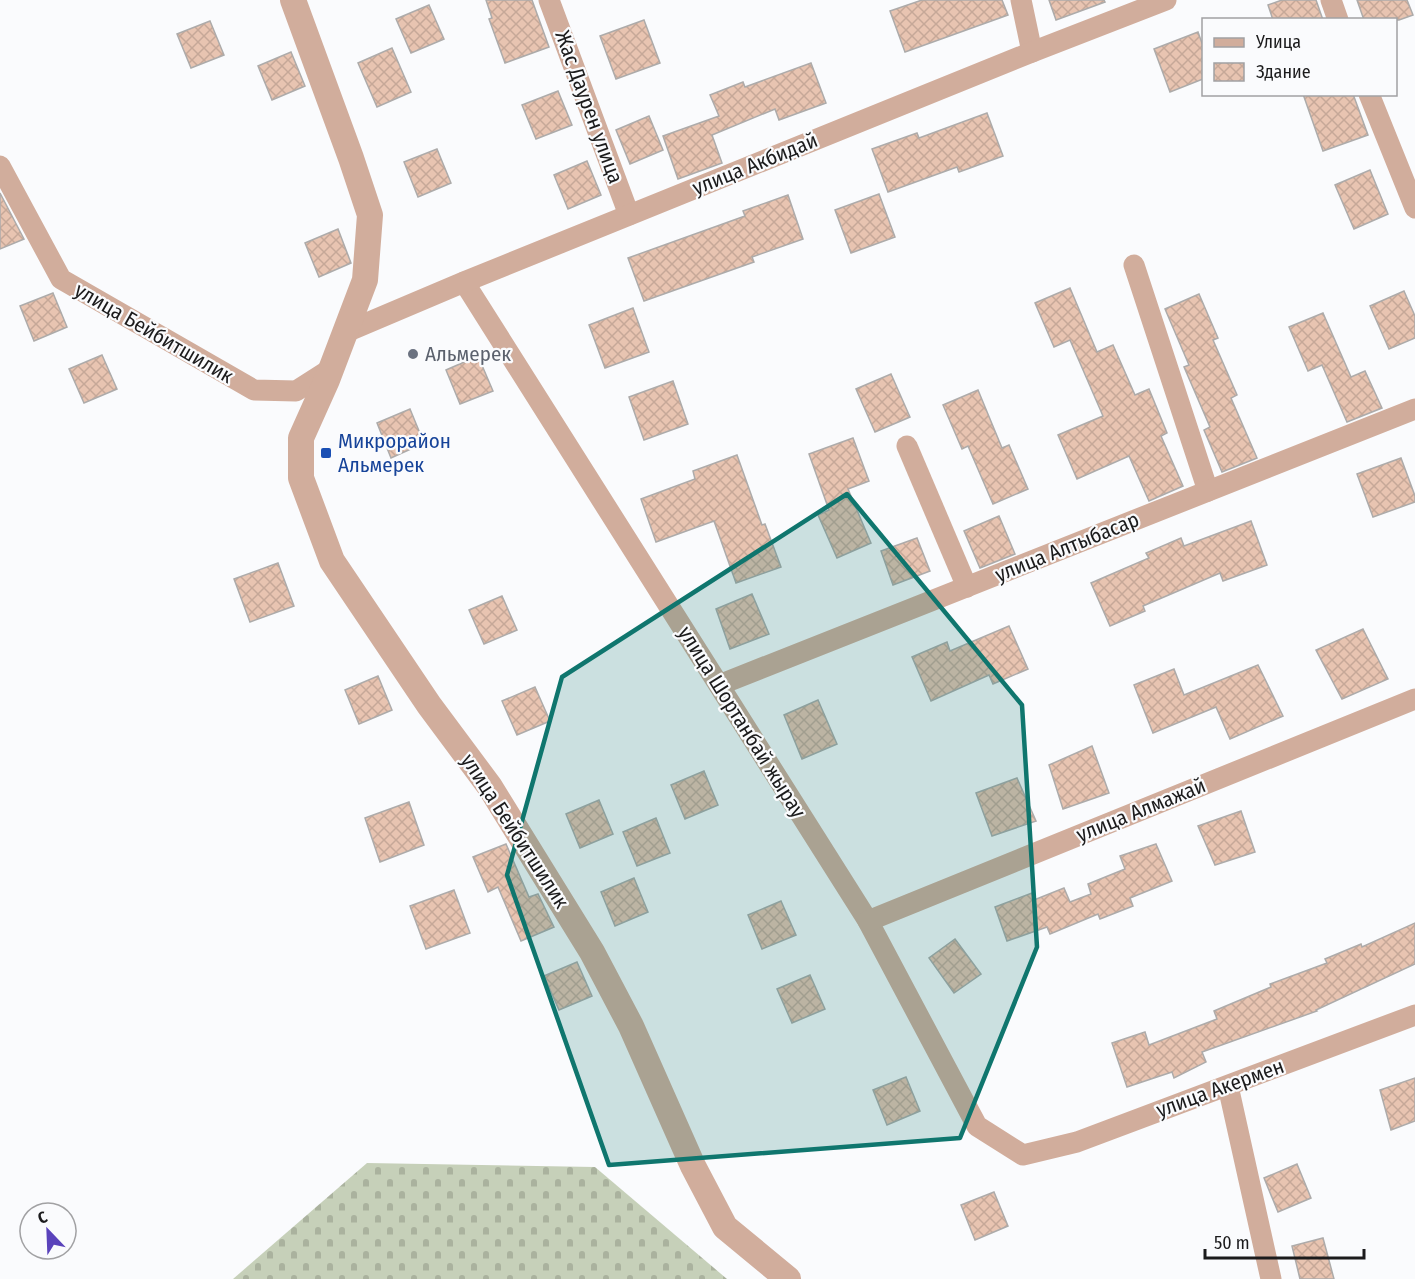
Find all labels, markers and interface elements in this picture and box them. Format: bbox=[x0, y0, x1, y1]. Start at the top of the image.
legend bbox=[1202, 18, 1397, 96]
street label: Жас Даурен улица bbox=[549, 27, 629, 187]
text: Улица bbox=[1255, 31, 1301, 53]
text: Здание bbox=[1256, 61, 1311, 83]
street label: улица Акбидай bbox=[689, 127, 821, 201]
street label: улица Бейбитшилик bbox=[70, 277, 238, 389]
place label: Альмерек bbox=[425, 341, 511, 367]
marker: Альмерек bbox=[406, 347, 420, 361]
place label: Микрорайон Альмерек bbox=[338, 428, 451, 478]
marker: Микрорайон Альмерек bbox=[319, 446, 333, 460]
street label: улица Алтыбасар bbox=[991, 506, 1143, 588]
street label: улица Шортанбай жырау bbox=[672, 621, 812, 823]
street label: улица Бейбитшилик bbox=[455, 749, 575, 913]
street label: улица Алмажай bbox=[1073, 772, 1209, 848]
street label: улица Акермен bbox=[1153, 1053, 1287, 1123]
north arrow bbox=[18, 1201, 78, 1261]
text: С bbox=[35, 1207, 50, 1228]
scale bar bbox=[1205, 1222, 1364, 1260]
text: 50 m bbox=[1214, 1232, 1250, 1254]

